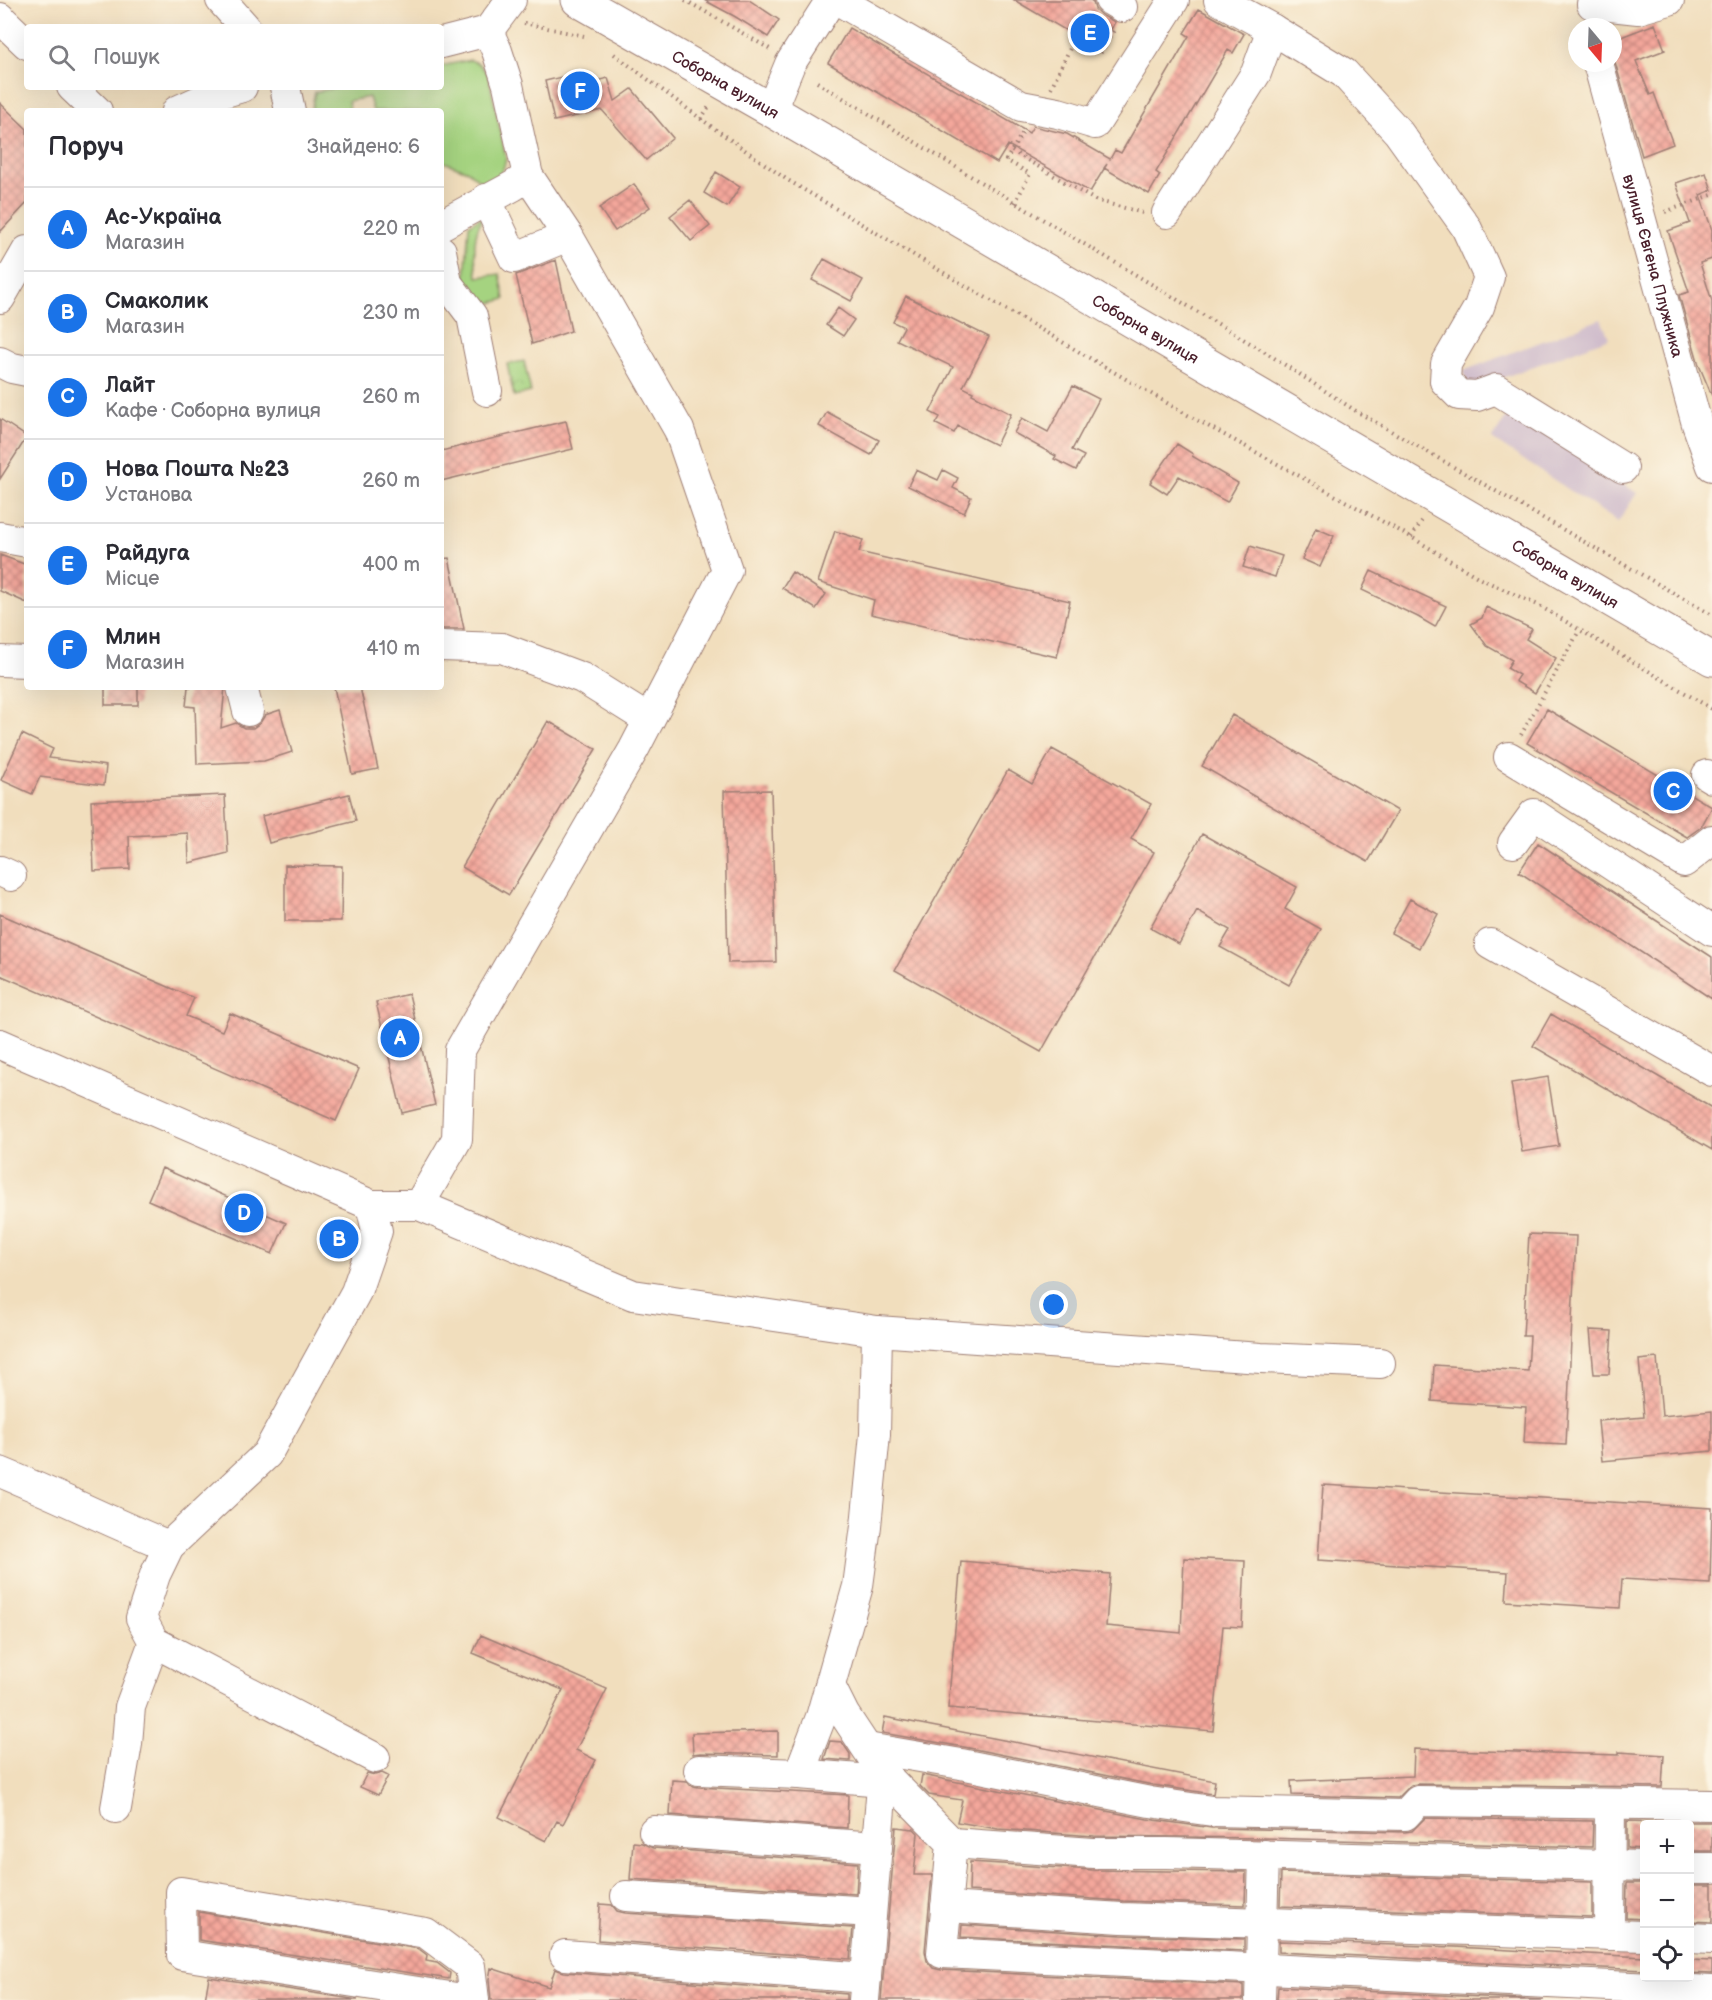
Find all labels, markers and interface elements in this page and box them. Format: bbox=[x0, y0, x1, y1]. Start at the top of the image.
pin: E bbox=[1070, 10, 1110, 56]
north arrow bbox=[1568, 18, 1622, 72]
search box bbox=[24, 24, 444, 90]
icon: search bbox=[45, 41, 78, 74]
text: Пошук bbox=[93, 44, 160, 71]
street label: Соборна вулиця bbox=[668, 47, 782, 124]
pin: F bbox=[560, 68, 600, 113]
text: Поруч bbox=[48, 132, 124, 163]
text: Знайдено: 6 bbox=[307, 135, 420, 159]
street label: вулиця Євгена Плужника bbox=[1618, 172, 1686, 360]
text: Ас-Україна bbox=[105, 204, 221, 231]
text: A bbox=[61, 217, 74, 241]
text: 220 m bbox=[363, 217, 420, 241]
text: Магазин bbox=[105, 231, 185, 255]
text: Смаколик bbox=[105, 288, 208, 315]
street label: Соборна вулиця bbox=[1088, 291, 1202, 369]
text: B bbox=[60, 301, 75, 325]
text: 230 m bbox=[363, 301, 420, 325]
text: Магазин bbox=[105, 315, 185, 339]
text: Лайт bbox=[105, 372, 155, 399]
text: C bbox=[60, 385, 75, 409]
text: 260 m bbox=[362, 385, 420, 409]
text: Кафе · Соборна вулиця bbox=[105, 399, 321, 423]
text: Нова Пошта №23 bbox=[105, 456, 289, 483]
text: D bbox=[61, 469, 74, 493]
text: 260 m bbox=[362, 469, 420, 493]
text: Установа bbox=[105, 483, 193, 507]
street label: Соборна вулиця bbox=[1508, 536, 1622, 613]
text: Райдуга bbox=[105, 540, 190, 567]
text: E bbox=[61, 553, 74, 577]
text: 400 m bbox=[362, 553, 420, 577]
text: Місце bbox=[105, 567, 159, 591]
text: Млин bbox=[105, 624, 161, 651]
text: F bbox=[61, 637, 74, 661]
text: 410 m bbox=[366, 637, 420, 661]
text: Магазин bbox=[105, 651, 185, 675]
pin: C bbox=[1654, 768, 1692, 814]
pin: A bbox=[380, 1016, 420, 1060]
pin: D bbox=[224, 1190, 264, 1236]
pin: B bbox=[320, 1216, 358, 1262]
your location bbox=[1039, 1290, 1068, 1319]
map controls bbox=[1640, 1820, 1694, 1982]
button: + bbox=[1640, 1820, 1694, 1874]
button: − bbox=[1640, 1874, 1694, 1928]
button: locate bbox=[1640, 1928, 1694, 1982]

